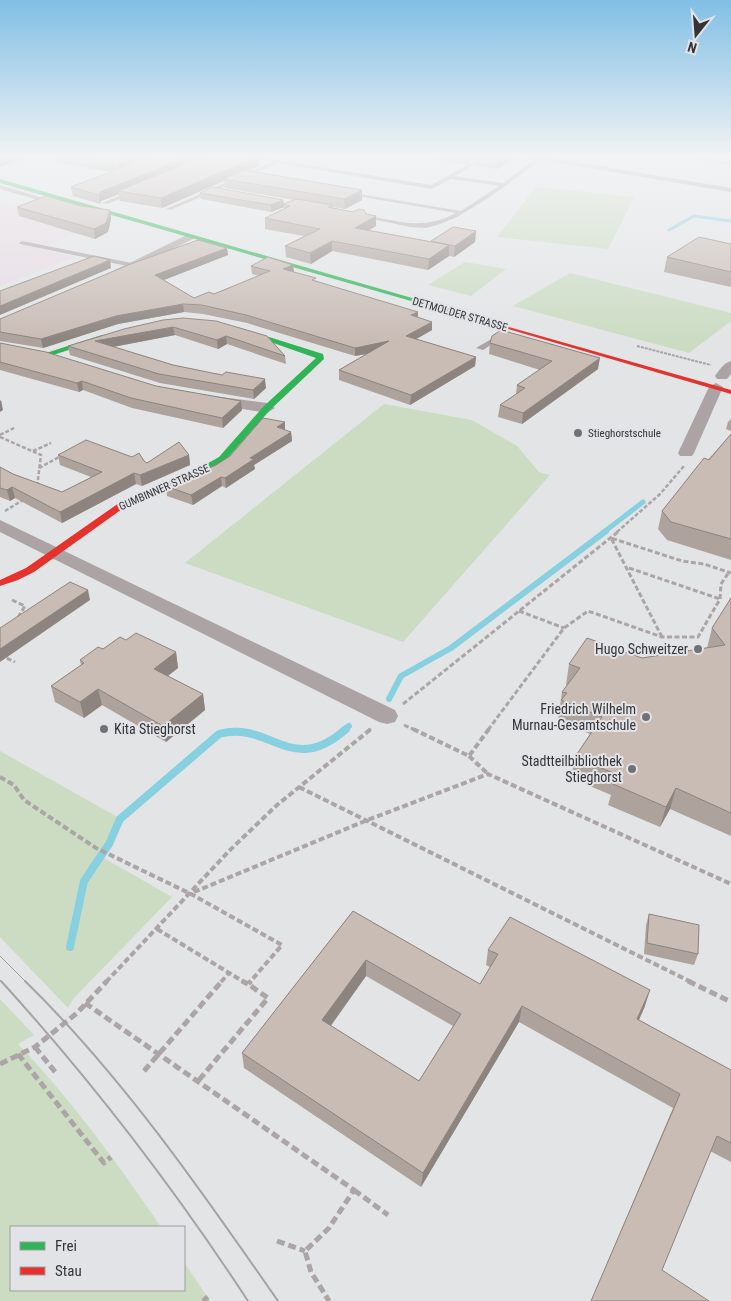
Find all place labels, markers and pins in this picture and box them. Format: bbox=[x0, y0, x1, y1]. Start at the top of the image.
marker: Stieghorstschule bbox=[572, 427, 584, 439]
place label: Stieghorstschule bbox=[588, 427, 661, 440]
place label: Hugo Schweitzer bbox=[595, 641, 688, 657]
marker: Hugo Schweitzer bbox=[692, 643, 704, 655]
place label: Friedrich Wilhelm Murnau-Gesamtschule bbox=[512, 701, 636, 733]
marker: Friedrich Wilhelm Murnau-Gesamtschule bbox=[640, 711, 652, 723]
place label: Kita Stieghorst bbox=[114, 721, 196, 737]
marker: Kita Stieghorst bbox=[98, 723, 110, 735]
place label: Stadtteilbibliothek Stieghorst bbox=[521, 753, 623, 785]
marker: Stadtteilbibliothek Stieghorst bbox=[626, 763, 638, 775]

